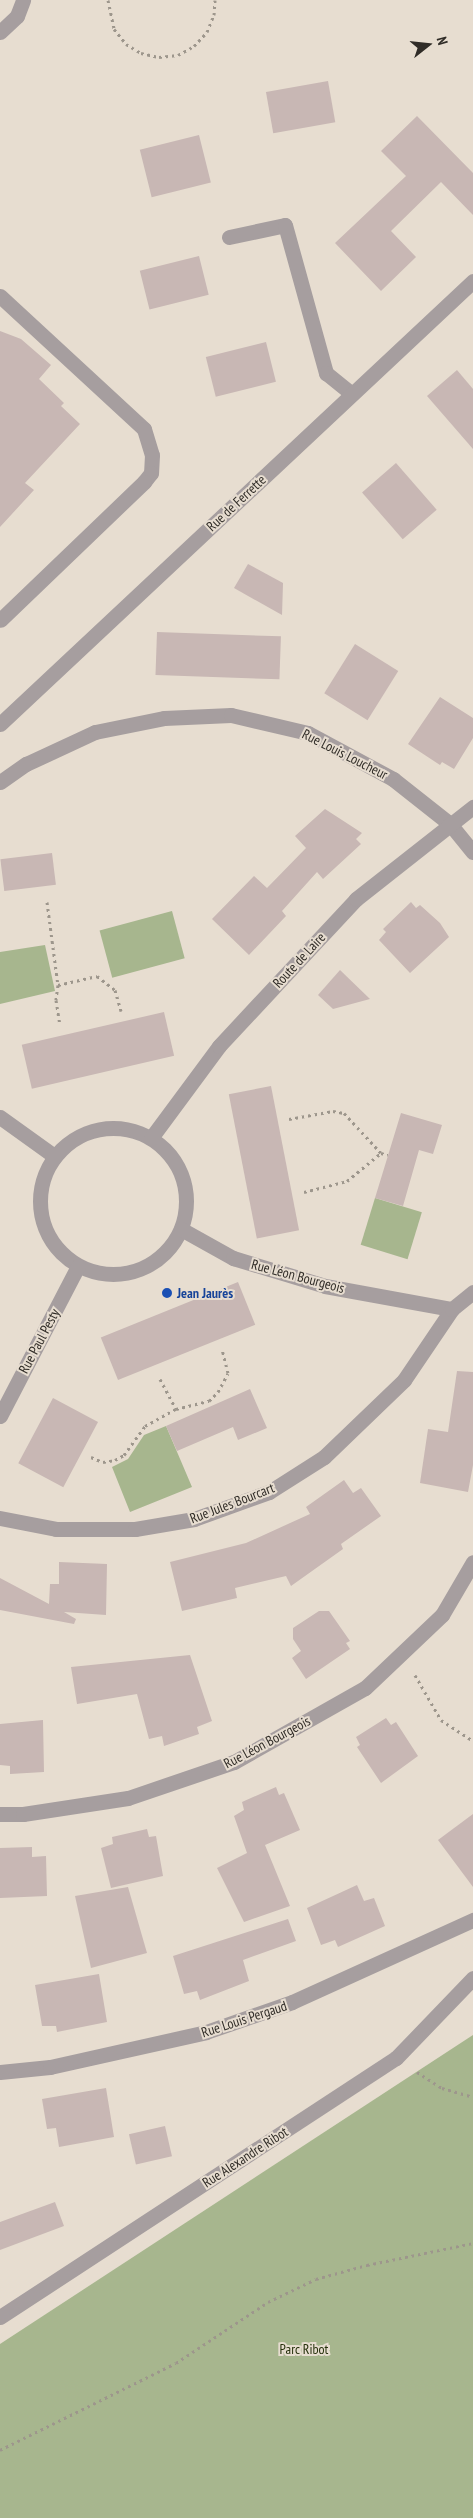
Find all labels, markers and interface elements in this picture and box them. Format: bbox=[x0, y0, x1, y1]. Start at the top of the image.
north arrow bbox=[403, 20, 453, 70]
text: N bbox=[433, 35, 452, 47]
street label: Rue de Ferrette bbox=[203, 471, 269, 535]
street label: Rue Louis Loucheur bbox=[299, 725, 391, 783]
street label: Route de Laire bbox=[269, 929, 329, 991]
street label: Rue Léon Bourgeois bbox=[250, 1256, 346, 1296]
place label: Jean Jaurès bbox=[177, 1285, 233, 1301]
marker: Jean Jaurès bbox=[161, 1287, 173, 1299]
street label: Rue Paul Pesty bbox=[15, 1306, 63, 1376]
street label: Rue Jules Bourcart bbox=[187, 1479, 277, 1527]
street label: Rue Léon Bourgeois bbox=[221, 1712, 313, 1772]
street label: Rue Louis Pergaud bbox=[199, 1997, 289, 2041]
street label: Rue Alexandre Ribot bbox=[199, 2123, 291, 2191]
park label: Parc Ribot bbox=[279, 2341, 329, 2357]

